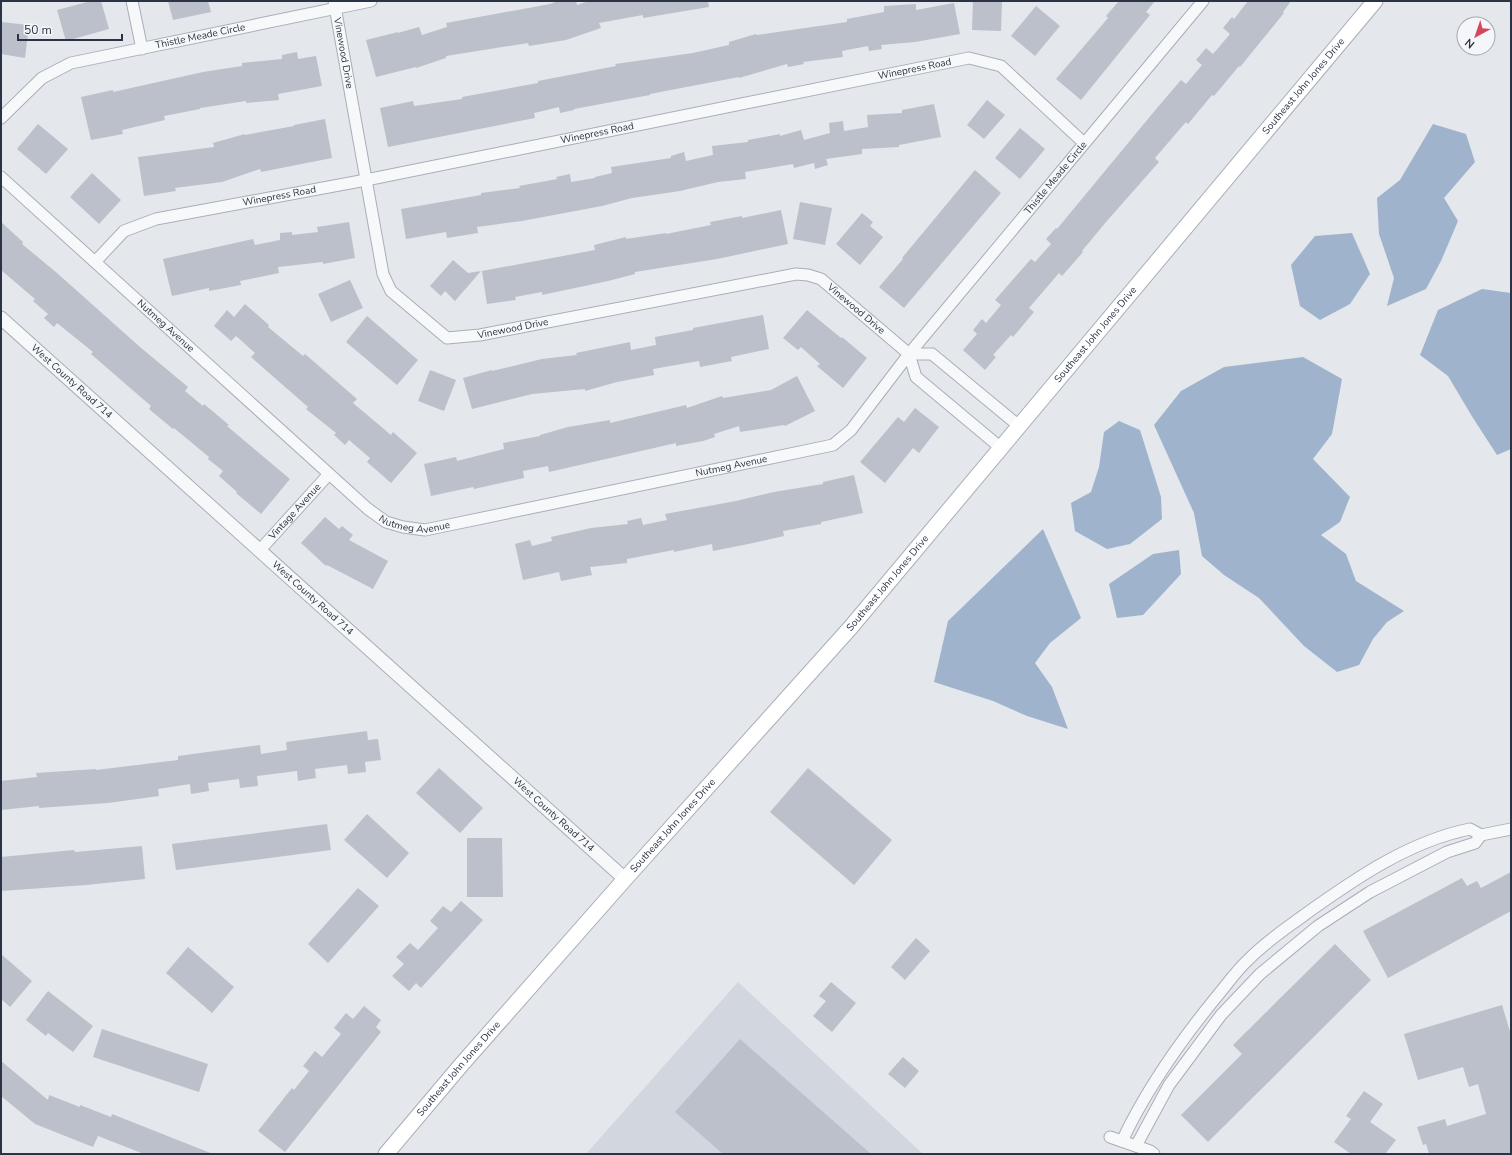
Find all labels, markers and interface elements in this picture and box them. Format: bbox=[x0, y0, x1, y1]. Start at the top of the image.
scale bar bbox=[18, 16, 122, 42]
street label: Vinewood Drive bbox=[330, 16, 357, 90]
north arrow bbox=[1456, 16, 1496, 56]
street label: Thistle Meade Circle bbox=[154, 20, 247, 52]
text: 50 m bbox=[24, 22, 52, 38]
street label: Southeast John Jones Drive bbox=[1259, 35, 1348, 137]
text: N bbox=[1462, 35, 1478, 52]
street label: Winepress Road bbox=[877, 55, 953, 83]
street label: Winepress Road bbox=[559, 119, 635, 147]
street label: Thistle Meade Circle bbox=[1021, 138, 1090, 218]
street label: Winepress Road bbox=[241, 182, 317, 210]
street label: Vinewood Drive bbox=[823, 280, 888, 338]
street label: Southeast John Jones Drive bbox=[1051, 284, 1140, 386]
street label: Nutmeg Avenue bbox=[134, 296, 197, 356]
street label: Vinewood Drive bbox=[475, 315, 550, 342]
street label: West County Road 714 bbox=[28, 341, 115, 422]
street label: Nutmeg Avenue bbox=[694, 452, 769, 480]
street label: Vintage Avenue bbox=[265, 480, 324, 543]
street label: Nutmeg Avenue bbox=[376, 512, 451, 537]
street label: Southeast John Jones Drive bbox=[843, 532, 932, 634]
street label: West County Road 714 bbox=[269, 558, 356, 638]
street label: West County Road 714 bbox=[510, 774, 597, 855]
street label: Southeast John Jones Drive bbox=[627, 776, 719, 876]
street label: Southeast John Jones Drive bbox=[414, 1018, 504, 1119]

